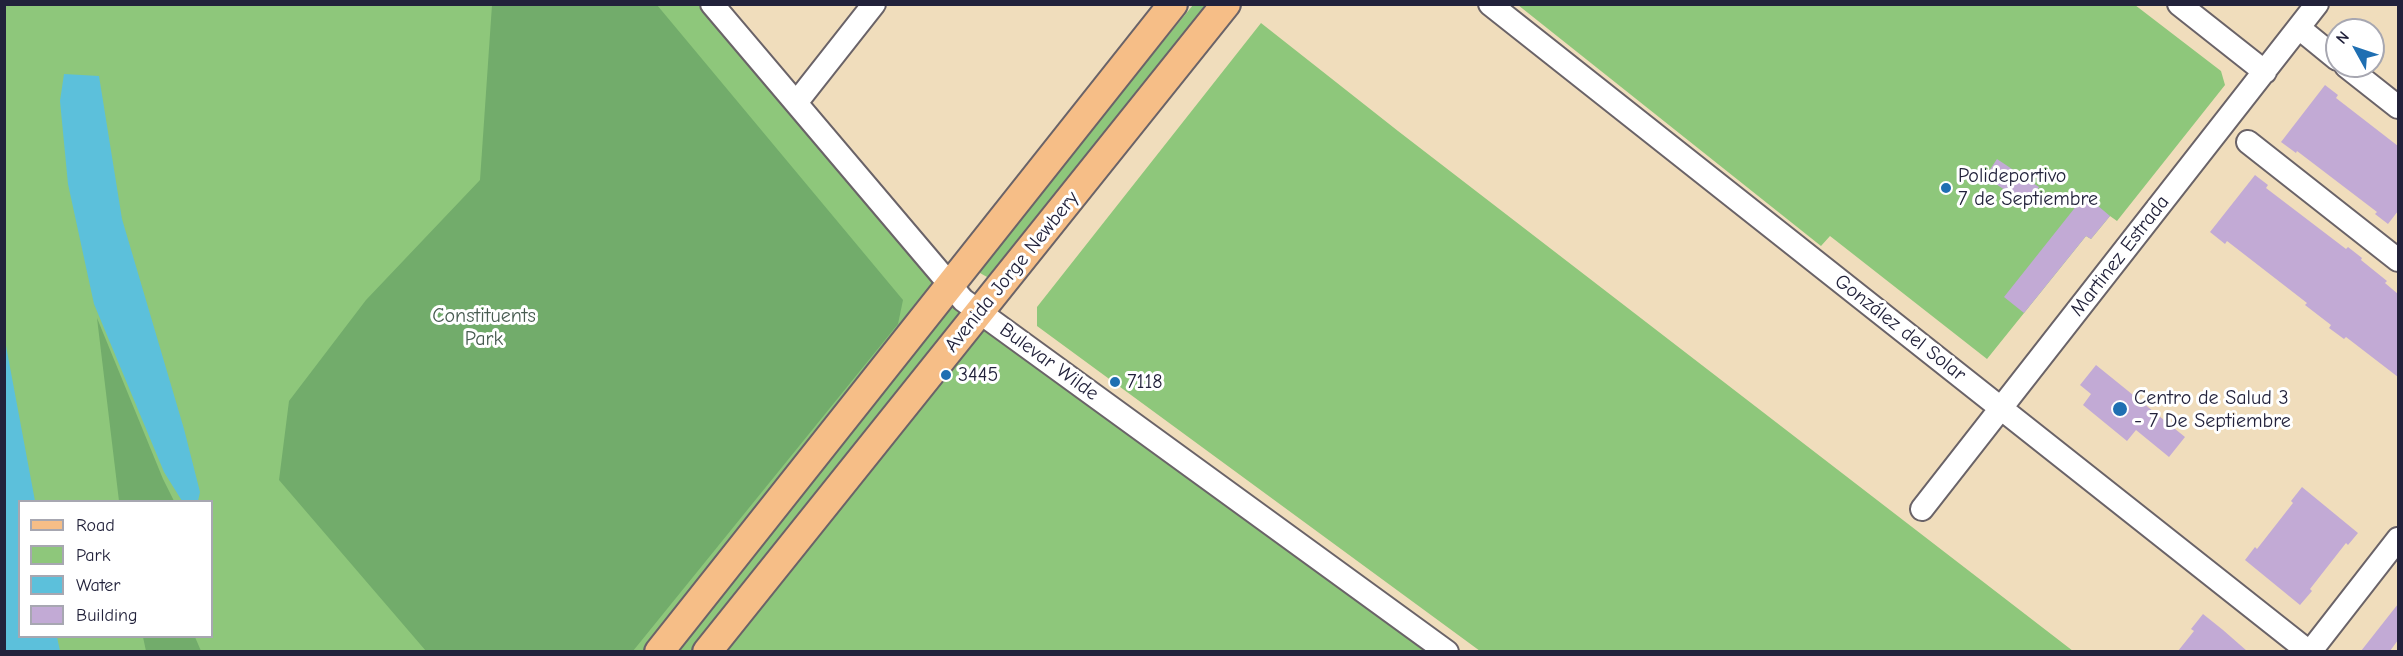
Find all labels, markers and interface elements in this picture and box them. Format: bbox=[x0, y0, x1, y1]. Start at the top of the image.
north arrow bbox=[2325, 18, 2385, 78]
text: N bbox=[2332, 28, 2353, 47]
place label: Polideportivo 7 de Septiembre bbox=[1958, 164, 2098, 211]
marker: Polideportivo 7 de Septiembre bbox=[1939, 181, 1953, 195]
street label: Avenida Jorge Newbery bbox=[940, 187, 1084, 357]
street label: Martinez Estrada bbox=[2065, 191, 2175, 321]
street label: González del Solar bbox=[1829, 269, 1971, 387]
park label: Constituents Park bbox=[432, 304, 536, 351]
street label: Bulevar Wilde bbox=[995, 318, 1103, 406]
place label: 3445 bbox=[958, 363, 998, 387]
marker: 3445 bbox=[939, 368, 953, 382]
place label: 7118 bbox=[1127, 370, 1163, 394]
marker: 7118 bbox=[1108, 375, 1122, 389]
place label: Centro de Salud 3 - 7 De Septiembre bbox=[2134, 386, 2291, 433]
marker: Centro de Salud 3 - 7 De Septiembre bbox=[2111, 400, 2129, 418]
legend bbox=[18, 500, 213, 638]
text: Road bbox=[76, 515, 115, 536]
text: Park bbox=[76, 545, 110, 566]
text: Water bbox=[76, 575, 120, 596]
text: Building bbox=[76, 605, 138, 626]

